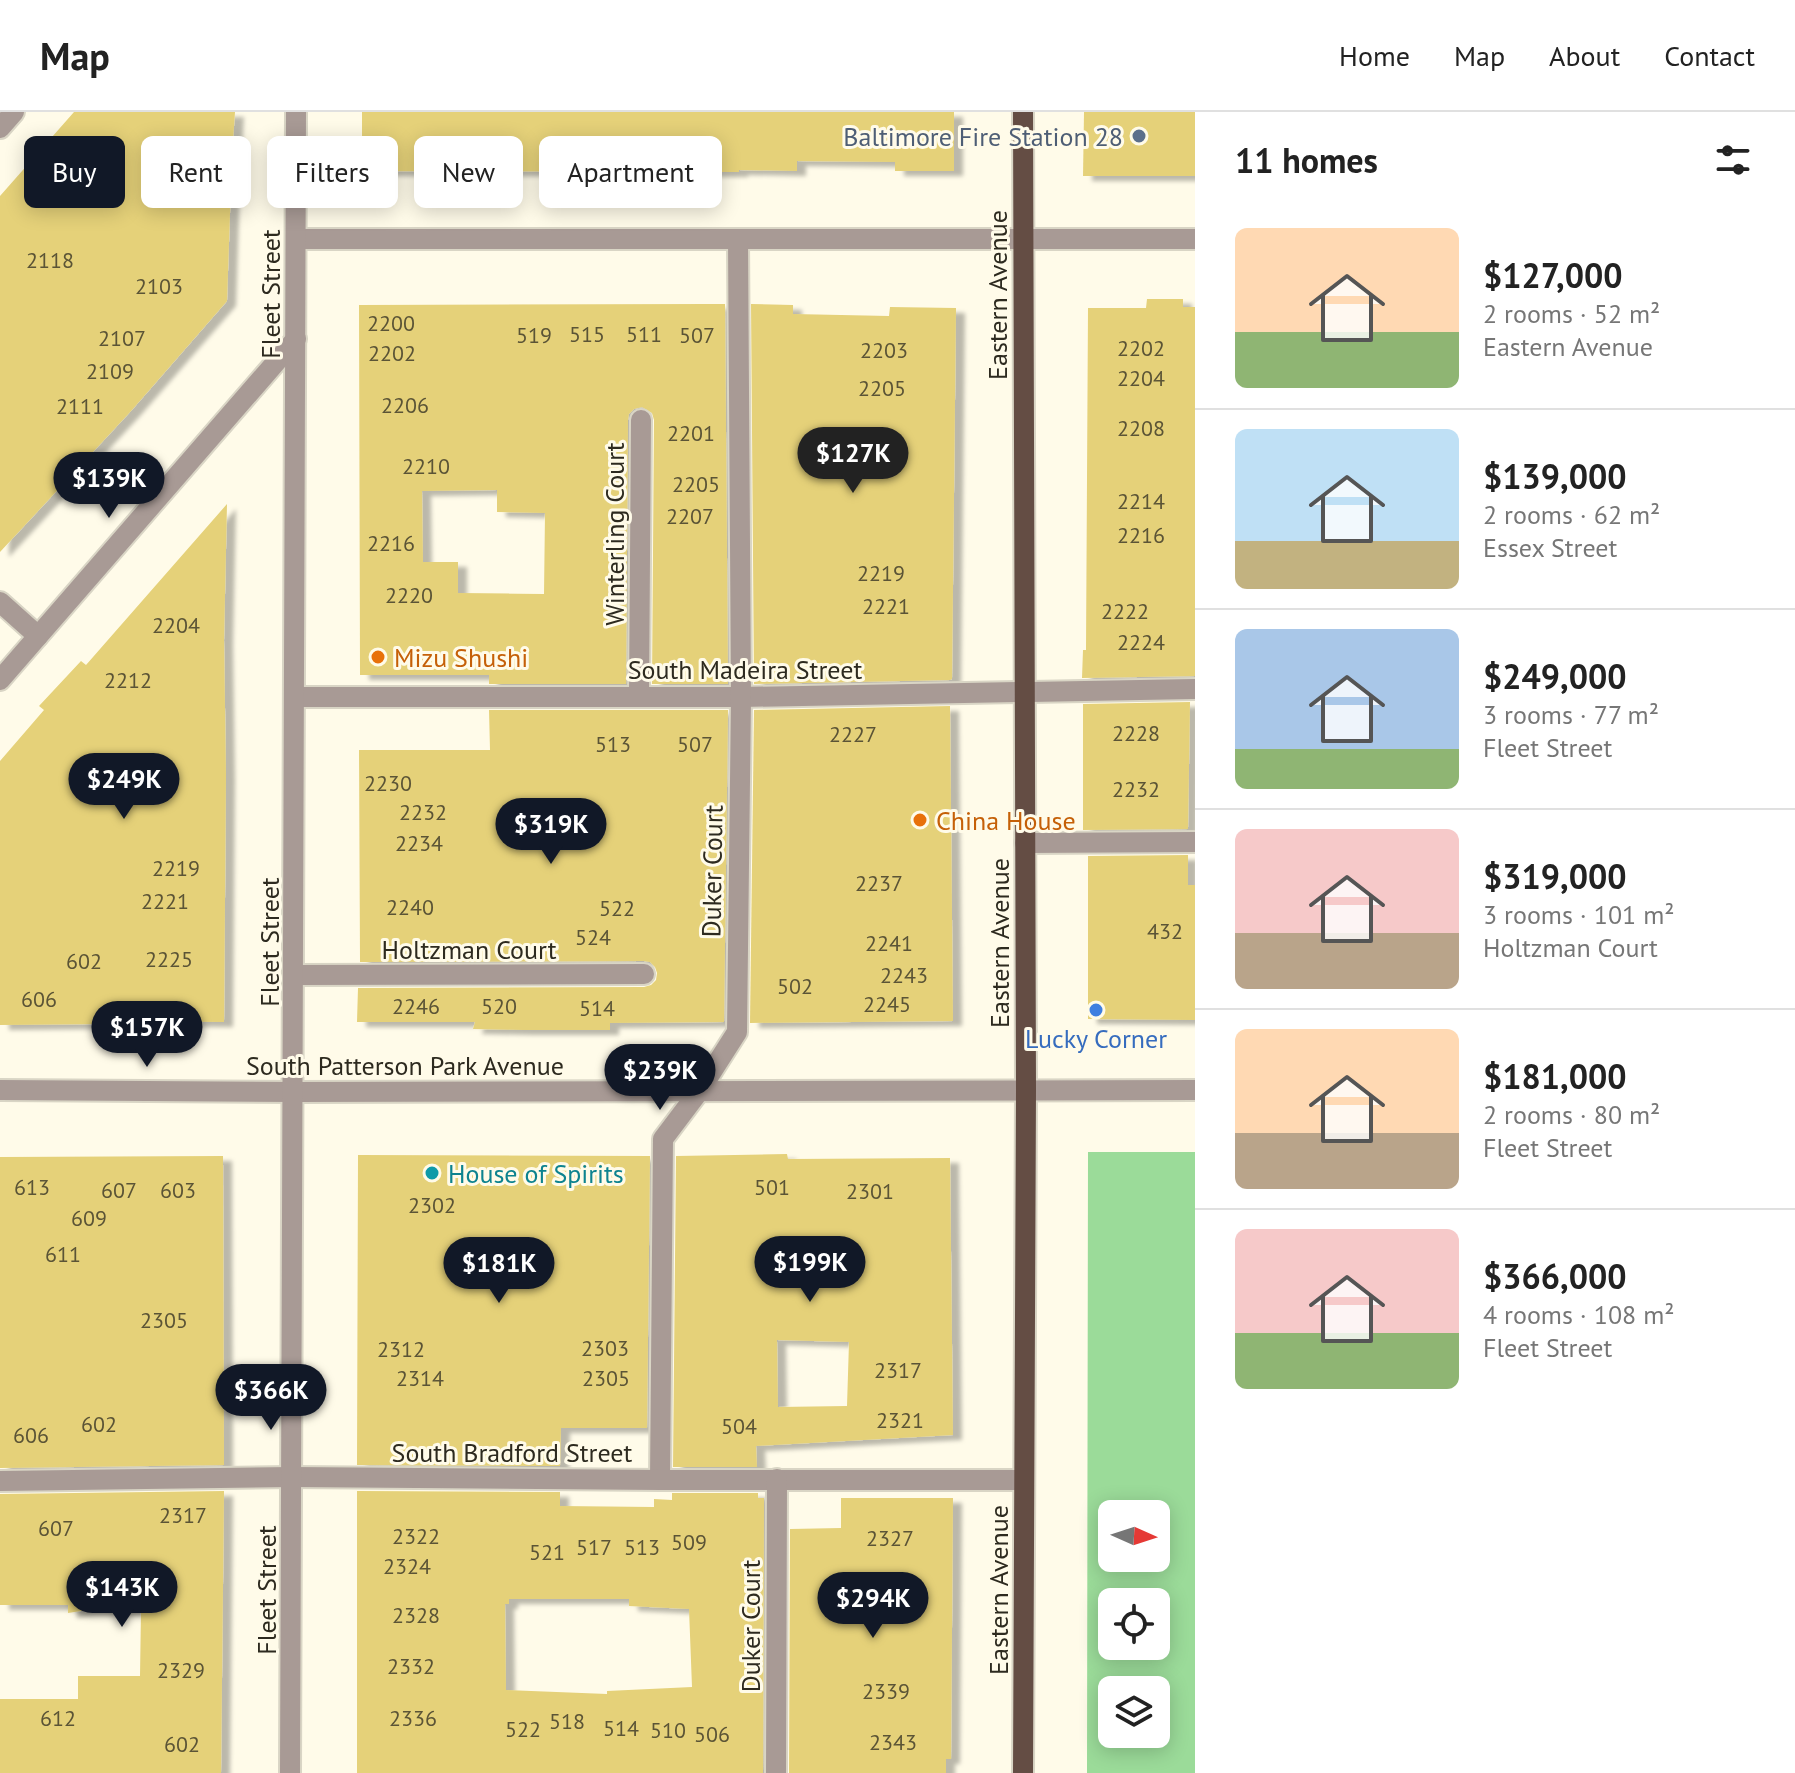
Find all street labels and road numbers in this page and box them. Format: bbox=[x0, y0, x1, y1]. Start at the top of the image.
street label: Eastern Avenue bbox=[981, 210, 1014, 380]
street label: Fleet Street bbox=[254, 229, 287, 359]
street label: Winterling Court bbox=[598, 442, 631, 626]
street label: South Madeira Street bbox=[628, 653, 862, 686]
street label: Duker Court bbox=[694, 804, 730, 938]
street label: Eastern Avenue bbox=[983, 858, 1016, 1028]
street label: Fleet Street bbox=[253, 877, 286, 1007]
street label: Holtzman Court bbox=[382, 933, 557, 966]
street label: South Patterson Park Avenue bbox=[246, 1049, 564, 1082]
street label: South Bradford Street bbox=[392, 1436, 633, 1469]
street label: Eastern Avenue bbox=[982, 1505, 1015, 1675]
street label: Fleet Street bbox=[250, 1525, 283, 1655]
street label: Duker Court bbox=[734, 1560, 767, 1692]

